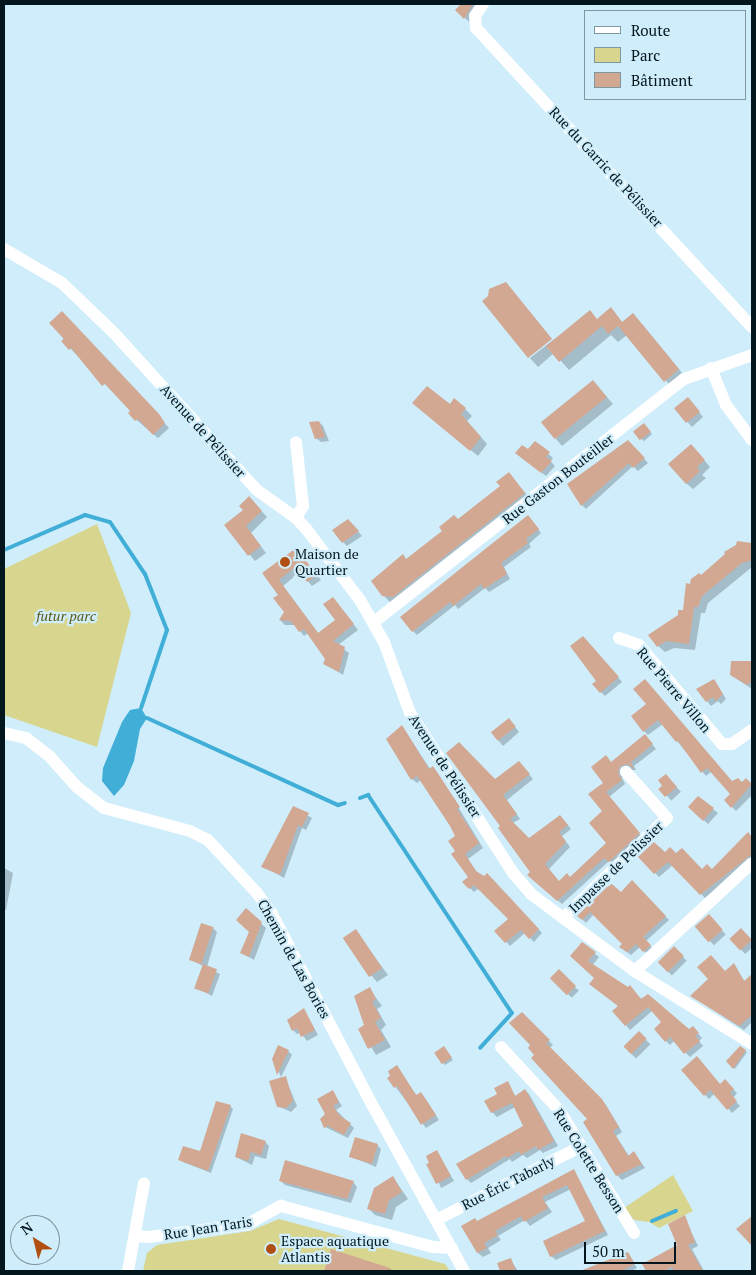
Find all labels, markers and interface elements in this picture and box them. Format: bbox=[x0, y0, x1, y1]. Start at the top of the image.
legend bbox=[584, 10, 746, 100]
text: Route bbox=[631, 20, 670, 40]
text: Parc bbox=[631, 45, 660, 65]
text: Bâtiment bbox=[631, 70, 693, 90]
street label: Rue du Garric de Pélissier bbox=[546, 103, 666, 231]
street label: Avenue de Pélissier bbox=[157, 381, 249, 481]
street label: Rue Gaston Bouteiller bbox=[499, 430, 617, 528]
place label: Maison de Quartier bbox=[295, 546, 359, 578]
marker: Maison de Quartier bbox=[279, 556, 291, 568]
park label: futur parc bbox=[36, 608, 96, 624]
street label: Rue Pierre Villon bbox=[633, 644, 715, 736]
street label: Avenue de Pélissier bbox=[405, 711, 485, 821]
street label: Impasse de Pelissier bbox=[565, 818, 667, 916]
street label: Chemin de Las Bories bbox=[254, 896, 334, 1022]
street label: Rue Colette Besson bbox=[550, 1106, 628, 1216]
street label: Rue Éric Tabarly bbox=[459, 1152, 557, 1214]
street label: Rue Jean Taris bbox=[163, 1213, 253, 1243]
north arrow bbox=[10, 1215, 60, 1265]
text: N bbox=[17, 1217, 36, 1239]
scale bar bbox=[586, 1232, 678, 1264]
place label: Espace aquatique Atlantis bbox=[281, 1233, 389, 1266]
text: 50 m bbox=[592, 1241, 625, 1261]
marker: Espace aquatique Atlantis bbox=[265, 1243, 277, 1255]

